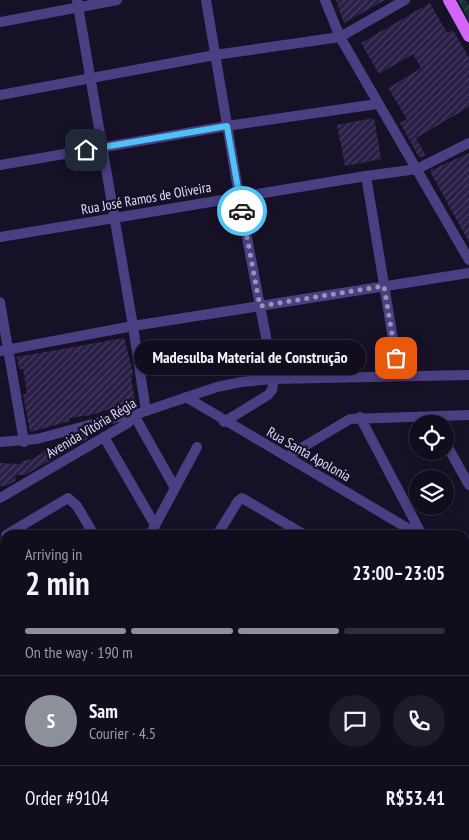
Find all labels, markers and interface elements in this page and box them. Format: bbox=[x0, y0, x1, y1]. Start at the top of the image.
pin bbox=[65, 129, 107, 171]
icon: home bbox=[72, 136, 100, 164]
street label: Rua José Ramos de Oliveira bbox=[79, 178, 213, 218]
courier bbox=[217, 186, 267, 236]
icon: car bbox=[228, 197, 256, 225]
pin bbox=[375, 337, 417, 379]
callout: Madesulba Material de Construção bbox=[134, 340, 366, 376]
icon: bag bbox=[382, 344, 410, 372]
text: Madesulba Material de Construção bbox=[152, 347, 348, 367]
street label: Avenida Vitória Régia bbox=[43, 394, 139, 462]
map controls bbox=[409, 415, 454, 515]
button: locate bbox=[409, 415, 454, 460]
street label: Rua Santa Apolonia bbox=[264, 423, 354, 485]
button: layers bbox=[409, 470, 454, 515]
text: Arriving in bbox=[25, 544, 82, 564]
text: 23:00–23:05 bbox=[352, 561, 445, 585]
text: 2 min bbox=[25, 562, 90, 604]
text: On the way · 190 m bbox=[25, 642, 133, 662]
button: chat bbox=[329, 695, 381, 747]
button: phone bbox=[393, 695, 445, 747]
text: Sam bbox=[89, 699, 118, 723]
text: S bbox=[47, 709, 55, 733]
text: Courier · 4.5 bbox=[89, 723, 156, 743]
text: Order #9104 bbox=[25, 786, 109, 810]
text: R$53.41 bbox=[386, 786, 445, 810]

